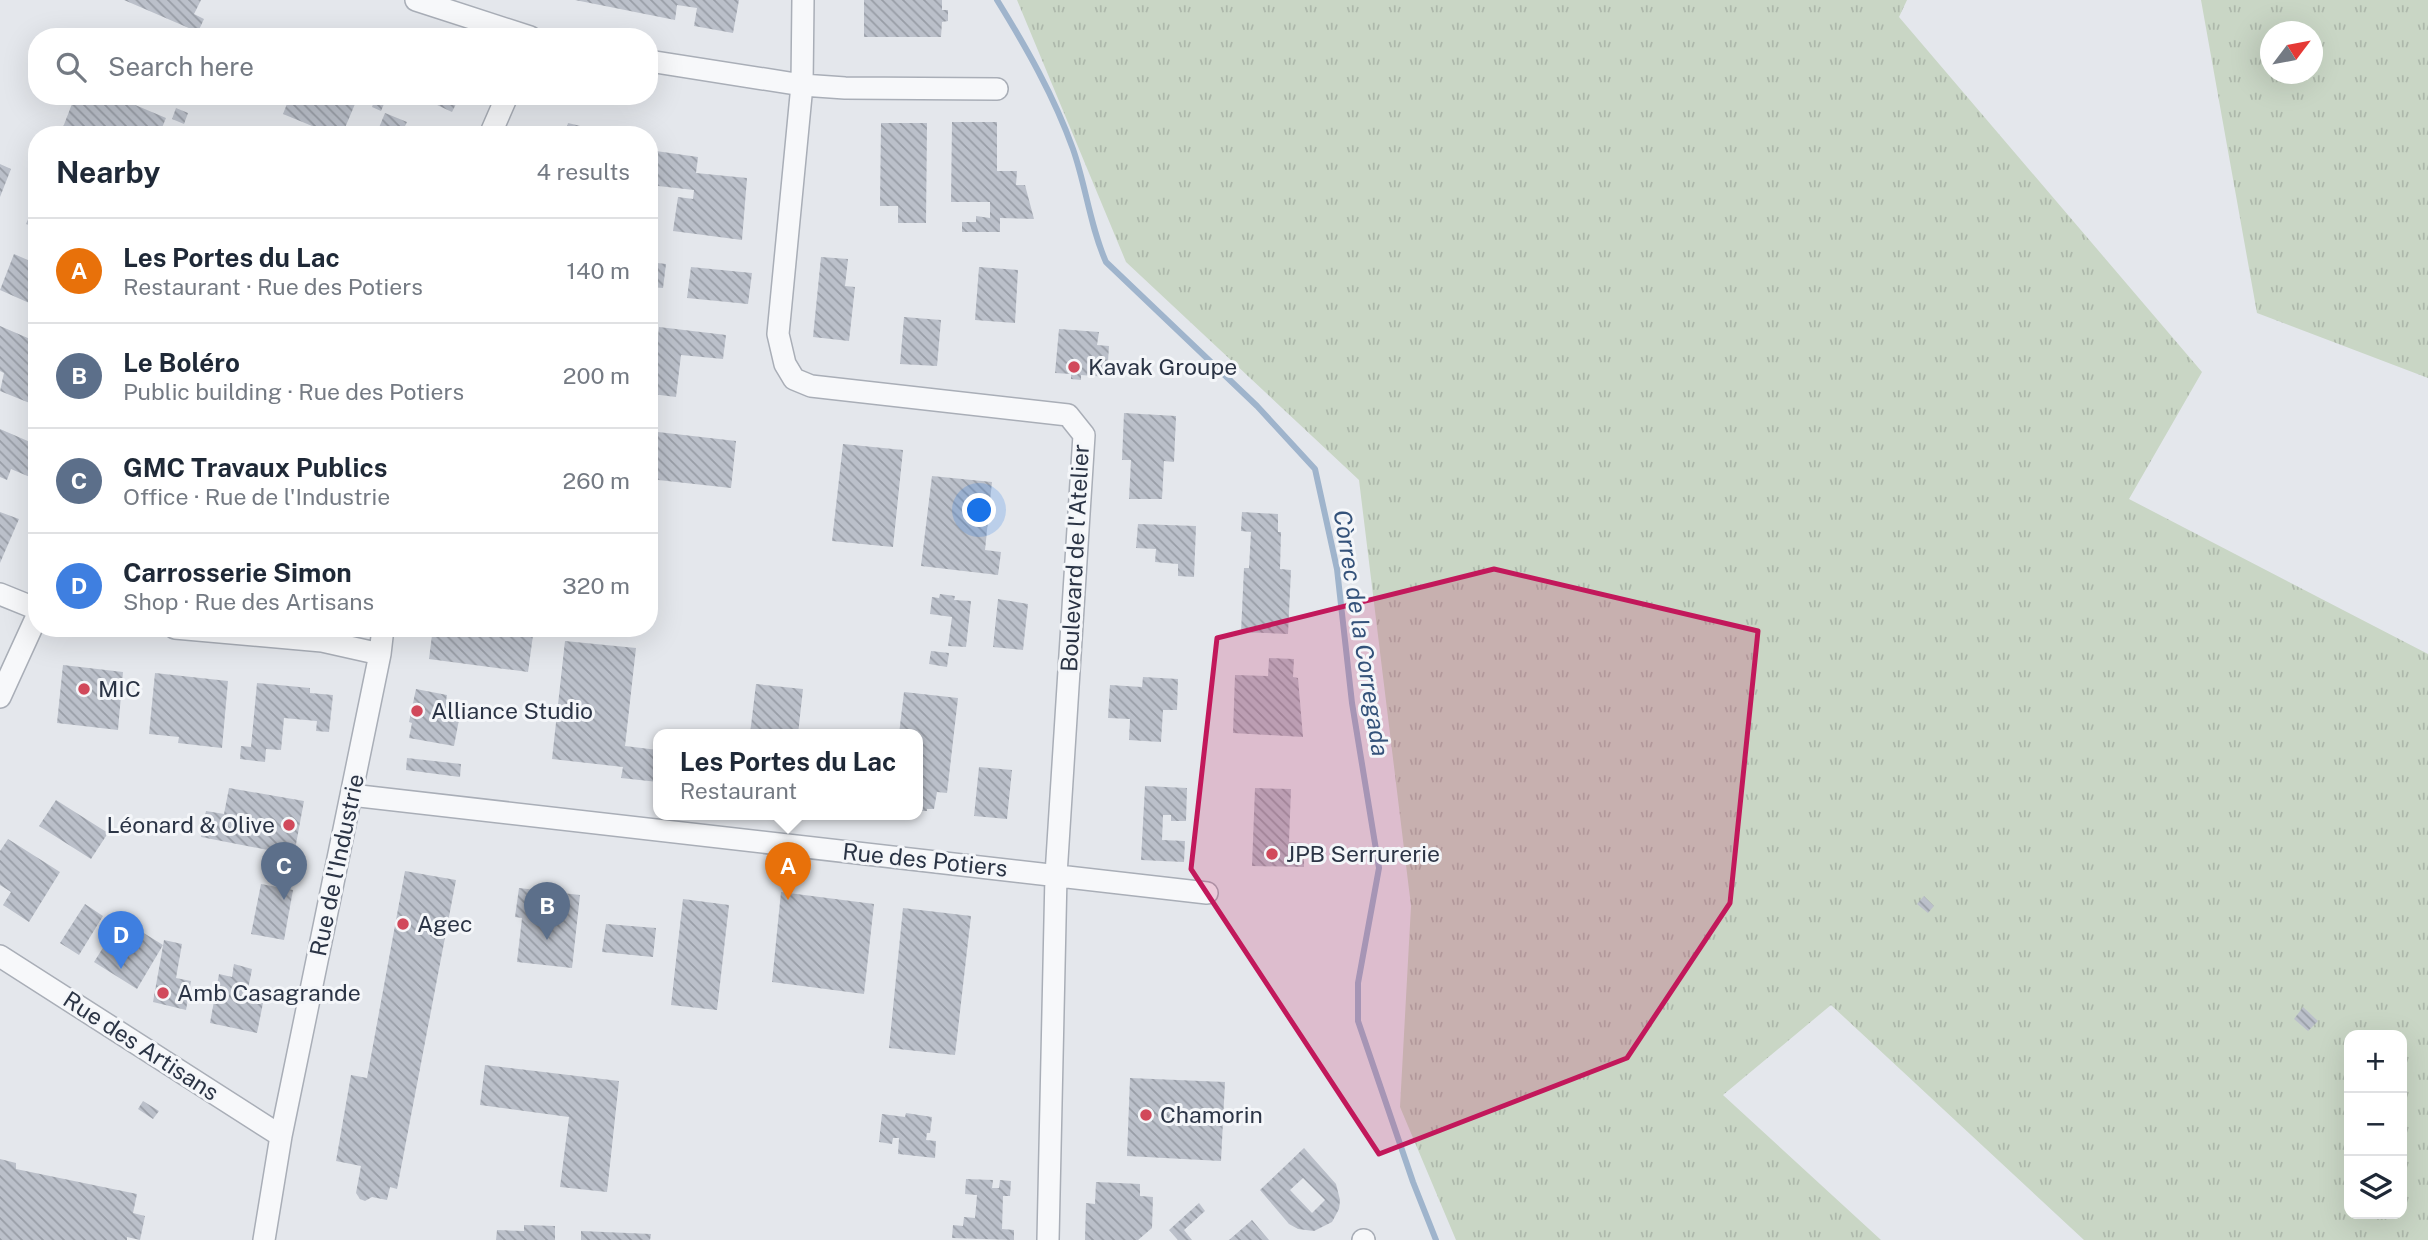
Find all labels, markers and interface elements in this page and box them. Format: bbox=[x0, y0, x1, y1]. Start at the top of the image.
north arrow bbox=[2260, 21, 2323, 84]
search box bbox=[28, 28, 658, 105]
icon: search bbox=[52, 48, 90, 86]
text: Search here bbox=[108, 51, 254, 82]
text: Nearby bbox=[56, 154, 160, 190]
text: 4 results bbox=[536, 158, 630, 185]
text: Les Portes du Lac bbox=[123, 242, 340, 273]
text: A bbox=[71, 257, 87, 284]
text: 140 m bbox=[567, 257, 630, 284]
text: Restaurant · Rue des Potiers bbox=[123, 273, 423, 300]
text: Le Boléro bbox=[123, 347, 240, 378]
place label: Kavak Groupe bbox=[1088, 353, 1237, 380]
marker: Kavak Groupe bbox=[1066, 359, 1082, 375]
text: B bbox=[71, 362, 87, 389]
text: 200 m bbox=[563, 362, 630, 389]
text: Public building · Rue des Potiers bbox=[123, 378, 464, 405]
street label: Boulevard de l'Atelier bbox=[1055, 443, 1094, 673]
text: GMC Travaux Publics bbox=[123, 452, 387, 483]
text: C bbox=[71, 467, 87, 494]
text: 260 m bbox=[563, 467, 630, 494]
text: Office · Rue de l'Industrie bbox=[123, 483, 390, 510]
your location bbox=[962, 493, 996, 527]
water label: Còrrec de la Corregada bbox=[1329, 508, 1395, 758]
text: Carrosserie Simon bbox=[123, 557, 352, 588]
text: D bbox=[71, 572, 87, 599]
text: 320 m bbox=[562, 572, 630, 599]
text: Shop · Rue des Artisans bbox=[123, 588, 374, 615]
place label: MIC bbox=[98, 675, 141, 702]
marker: MIC bbox=[76, 681, 92, 697]
place label: Alliance Studio bbox=[431, 697, 593, 724]
marker: Alliance Studio bbox=[409, 703, 425, 719]
popup bbox=[653, 729, 923, 820]
text: Les Portes du Lac bbox=[680, 746, 896, 777]
street label: Rue de l'Industrie bbox=[304, 771, 369, 958]
text: Restaurant bbox=[680, 777, 797, 804]
place label: Léonard & Olive bbox=[107, 811, 275, 838]
marker: Léonard & Olive bbox=[281, 817, 297, 833]
street label: Rue des Potiers bbox=[841, 837, 1009, 882]
place label: JPB Serrurerie bbox=[1286, 840, 1440, 867]
pin: C bbox=[261, 842, 307, 900]
pin: A bbox=[765, 842, 811, 900]
marker: JPB Serrurerie bbox=[1264, 846, 1280, 862]
pin: B bbox=[524, 882, 570, 940]
place label: Agec bbox=[417, 910, 472, 937]
pin: D bbox=[98, 911, 144, 969]
marker: Agec bbox=[395, 916, 411, 932]
place label: Amb Casagrande bbox=[177, 979, 361, 1006]
street label: Rue des Artisans bbox=[59, 985, 224, 1106]
marker: Amb Casagrande bbox=[155, 985, 171, 1001]
map controls bbox=[2344, 1030, 2407, 1219]
button: + bbox=[2344, 1030, 2407, 1093]
button: − bbox=[2344, 1093, 2407, 1156]
place label: Chamorin bbox=[1160, 1101, 1263, 1128]
marker: Chamorin bbox=[1138, 1107, 1154, 1123]
button: layers bbox=[2344, 1156, 2407, 1219]

